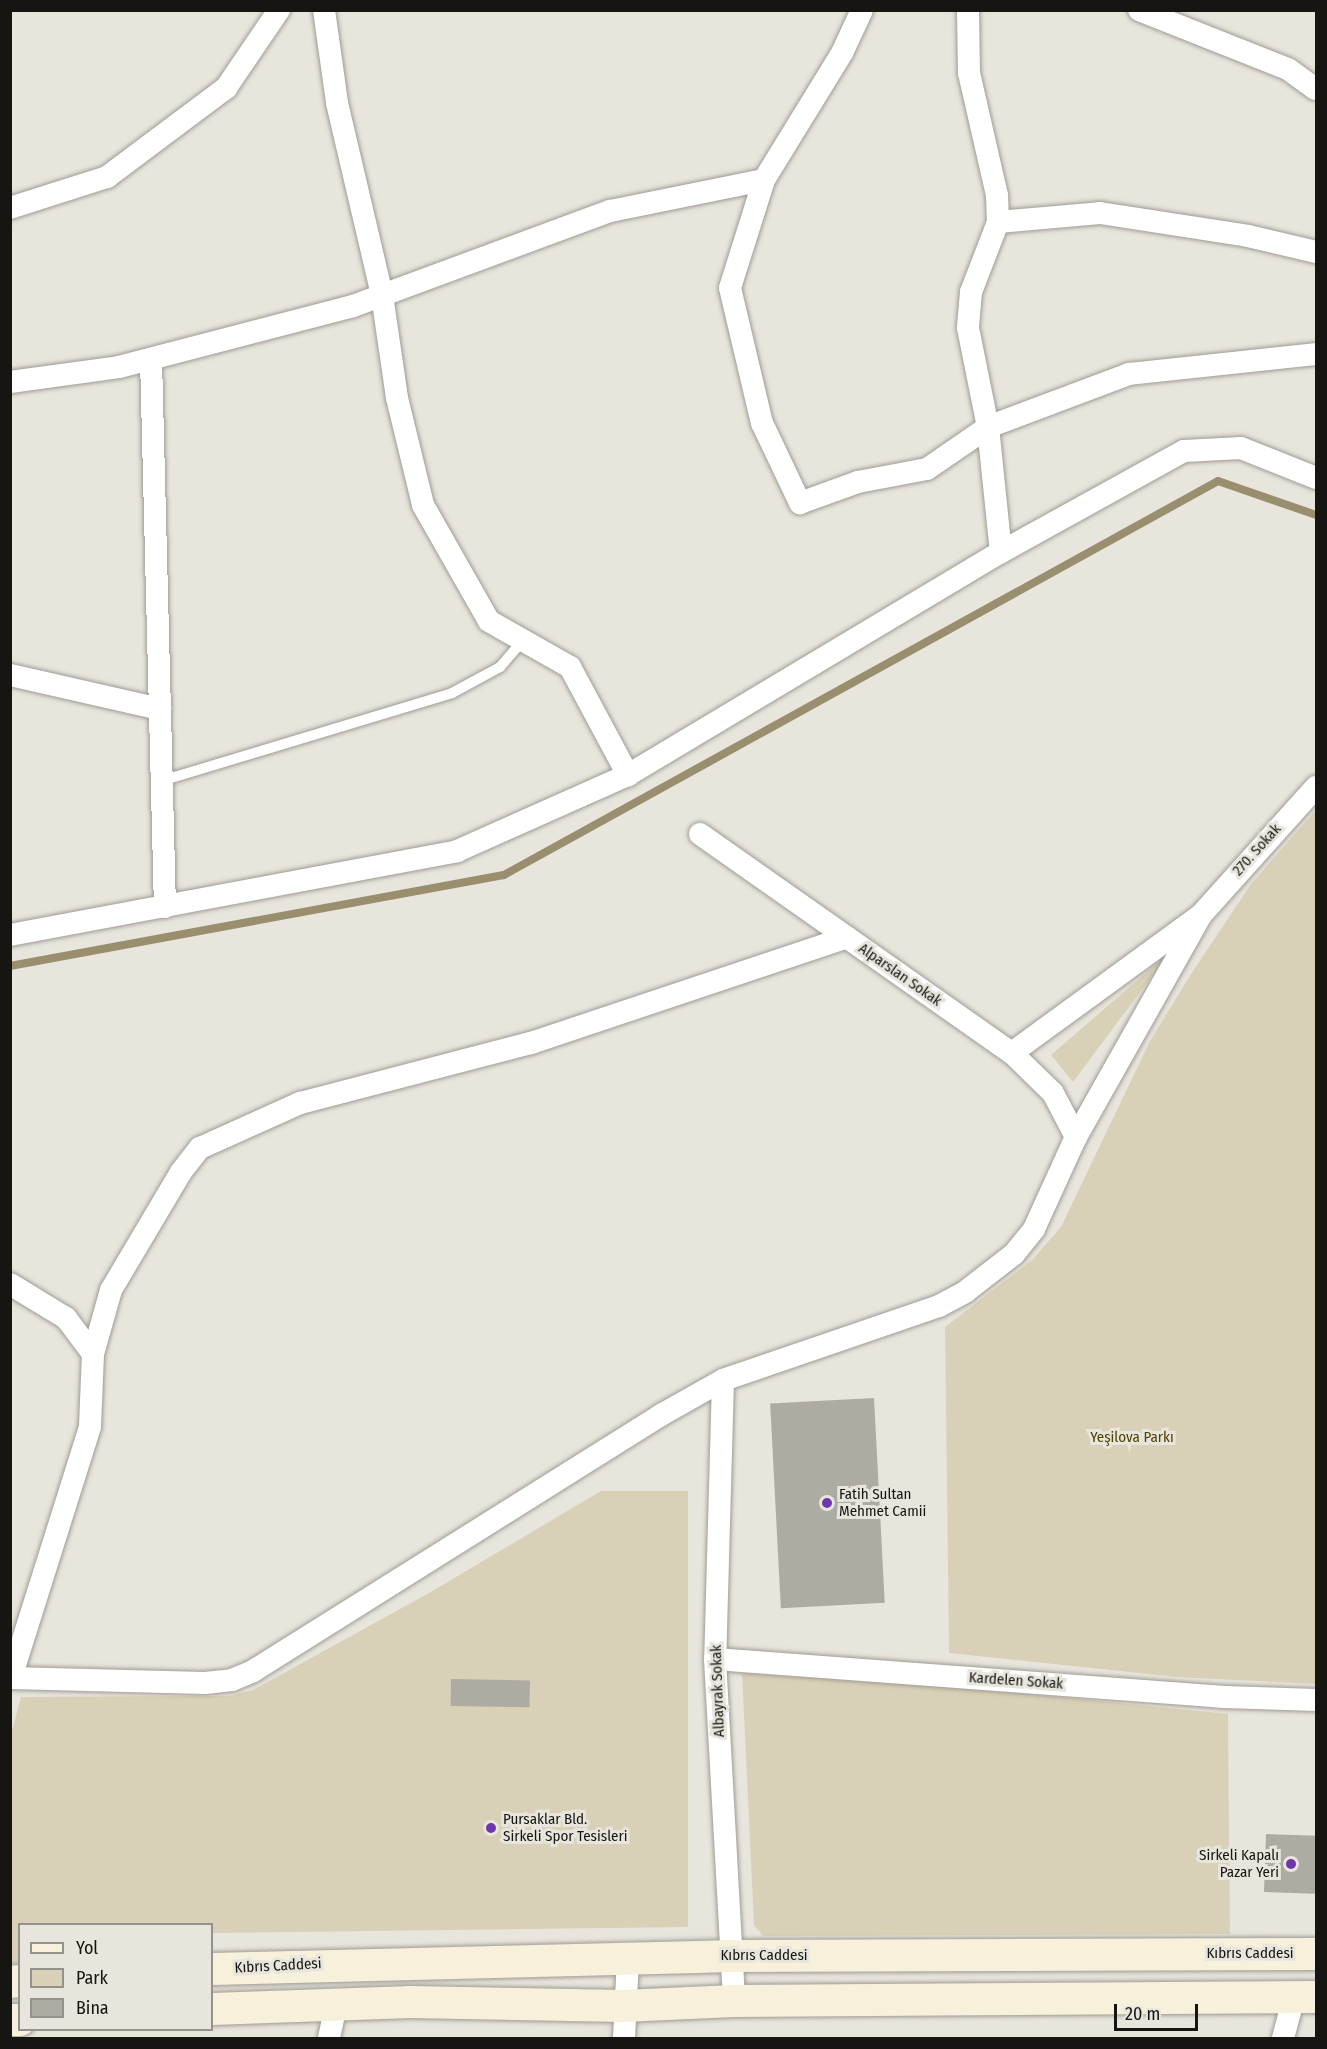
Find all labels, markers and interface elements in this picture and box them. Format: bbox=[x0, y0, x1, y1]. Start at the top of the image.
street label: 270. Sokak bbox=[1229, 820, 1285, 880]
street label: Alparslan Sokak bbox=[855, 940, 945, 1010]
park label: Yeşilova Parkı bbox=[1090, 1429, 1174, 1447]
place label: Fatih Sultan Mehmet Camii bbox=[839, 1485, 926, 1520]
marker: Fatih Sultan Mehmet Camii bbox=[820, 1496, 834, 1510]
street label: Albayrak Sokak bbox=[707, 1644, 729, 1738]
street label: Kardelen Sokak bbox=[968, 1669, 1064, 1693]
place label: Pursaklar Bld. Sirkeli Spor Tesisleri bbox=[503, 1810, 627, 1845]
marker: Pursaklar Bld. Sirkeli Spor Tesisleri bbox=[484, 1821, 498, 1835]
place label: Sirkeli Kapalı Pazar Yeri bbox=[1199, 1846, 1279, 1881]
marker: Sirkeli Kapalı Pazar Yeri bbox=[1284, 1857, 1298, 1871]
legend bbox=[18, 1923, 213, 2031]
text: Yol bbox=[76, 1937, 98, 1959]
street label: Kıbrıs Caddesi bbox=[1206, 1945, 1294, 1963]
street label: Kıbrıs Caddesi bbox=[720, 1947, 808, 1965]
street label: Kıbrıs Caddesi bbox=[234, 1955, 322, 1977]
text: Park bbox=[76, 1967, 108, 1989]
scale bar bbox=[1117, 1992, 1201, 2030]
text: Bina bbox=[76, 1997, 109, 2019]
text: 20 m bbox=[1125, 2003, 1160, 2025]

